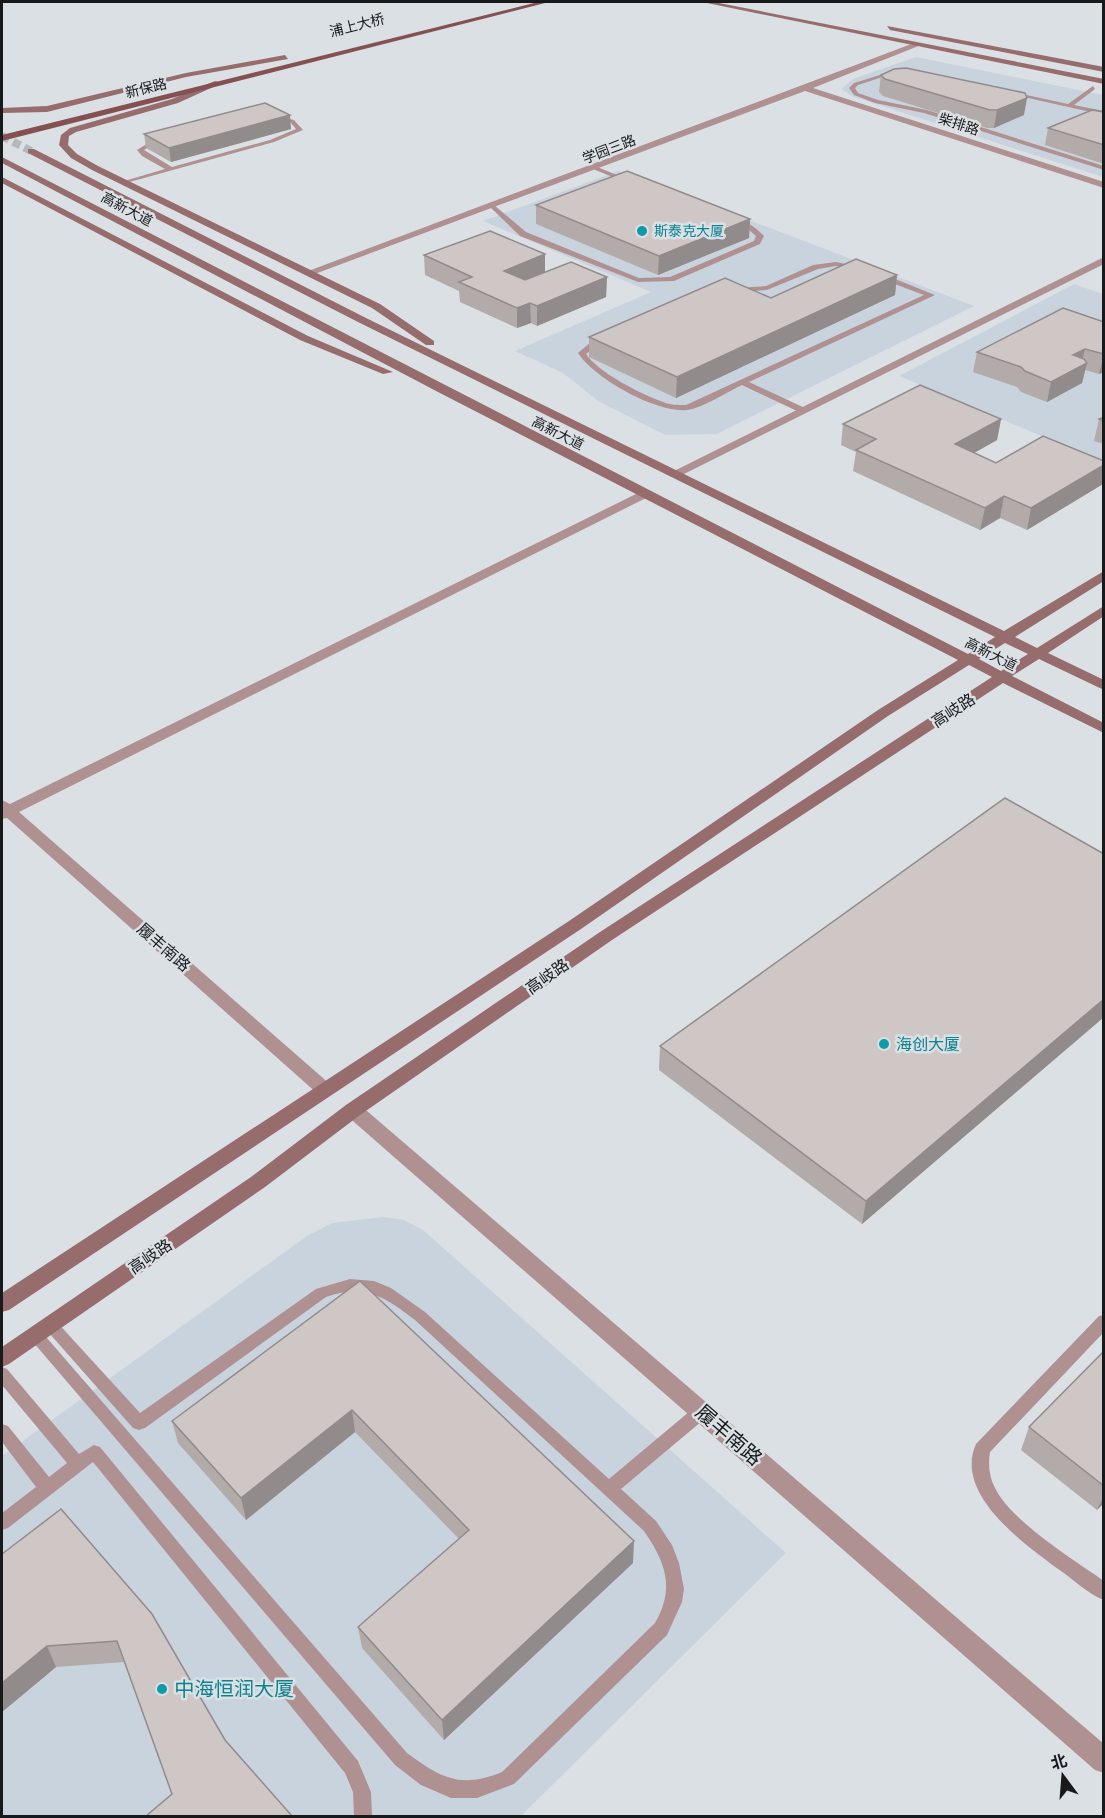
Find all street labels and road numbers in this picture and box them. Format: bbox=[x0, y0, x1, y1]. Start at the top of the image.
street label: 浦上大桥 bbox=[328, 10, 386, 40]
street label: 新保路 bbox=[124, 75, 168, 101]
street label: 柴排路 bbox=[937, 110, 981, 138]
street label: 学园三路 bbox=[580, 131, 638, 167]
street label: 高新大道 bbox=[99, 189, 155, 229]
street label: 高新大道 bbox=[529, 413, 587, 453]
street label: 高新大道 bbox=[962, 634, 1020, 674]
street label: 高岐路 bbox=[928, 689, 979, 731]
street label: 履丰南路 bbox=[133, 919, 194, 976]
street label: 高岐路 bbox=[522, 955, 572, 998]
street label: 高岐路 bbox=[125, 1235, 175, 1278]
street label: 履丰南路 bbox=[691, 1400, 767, 1470]

